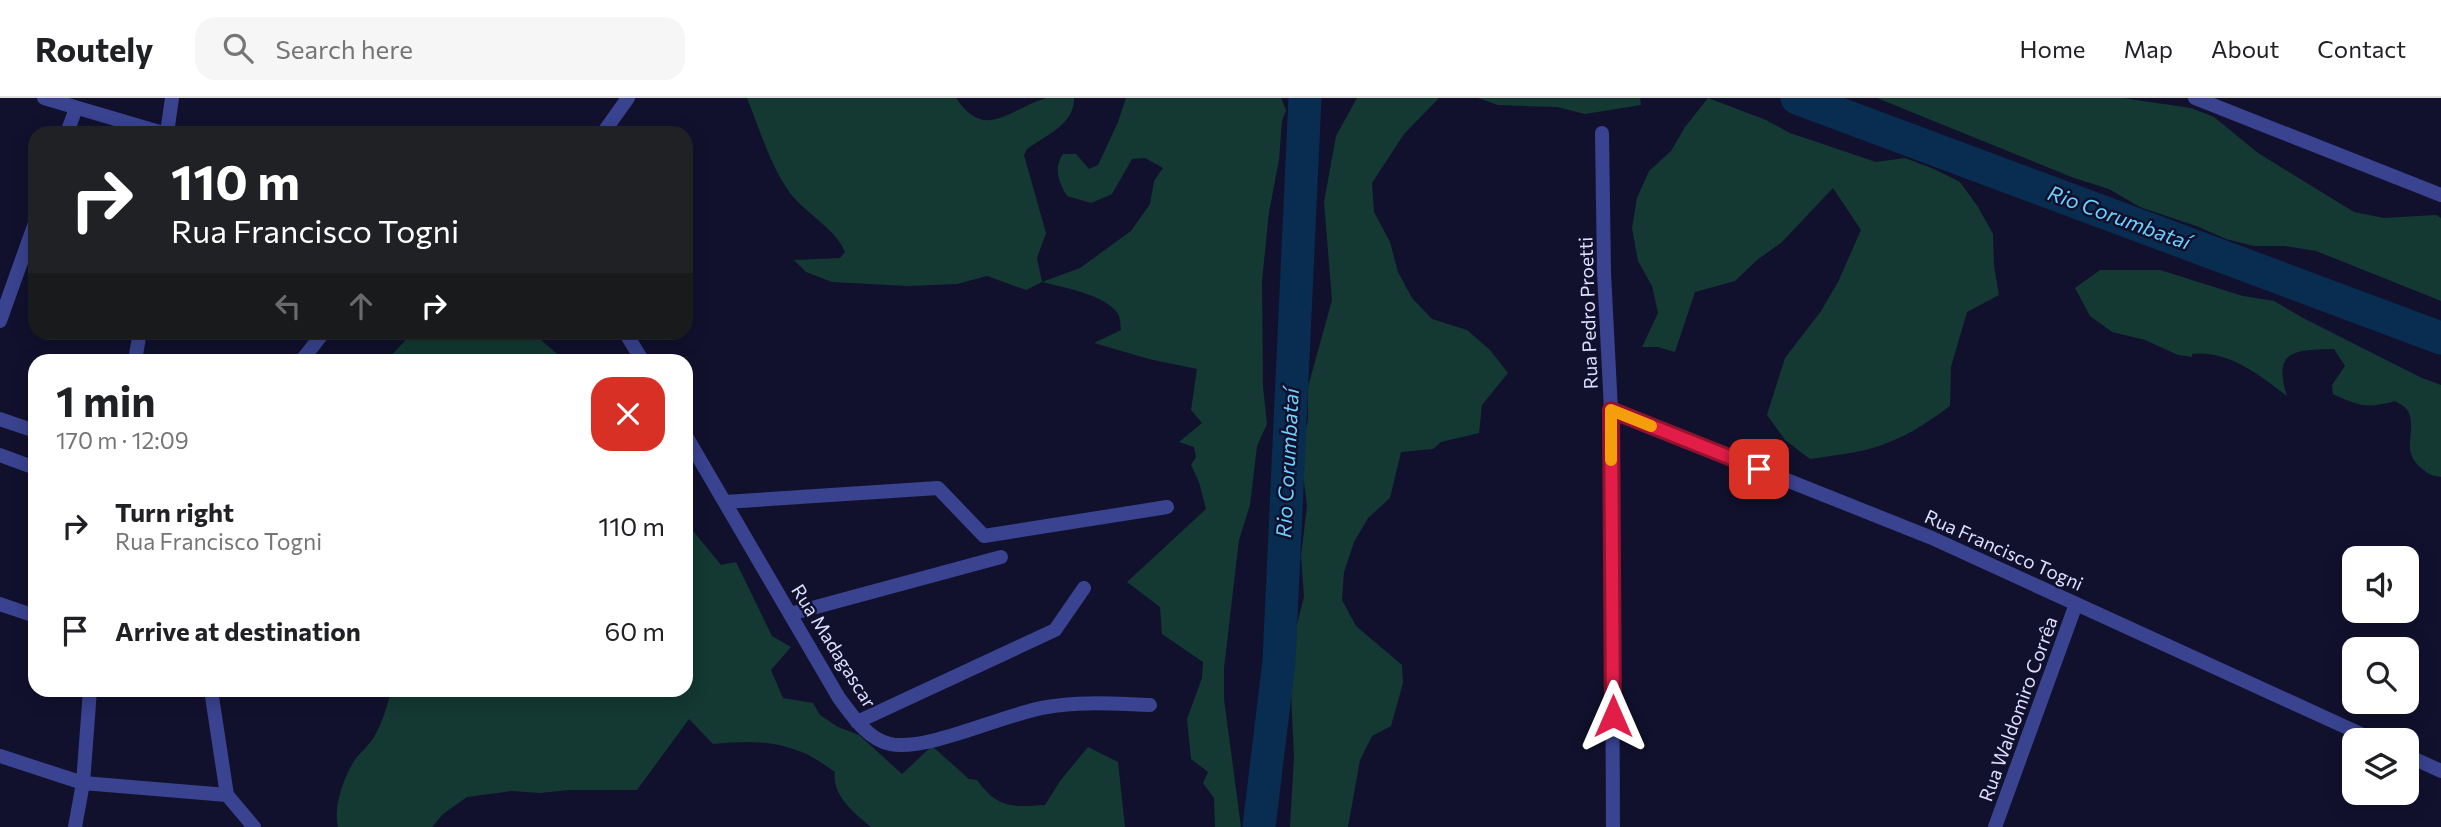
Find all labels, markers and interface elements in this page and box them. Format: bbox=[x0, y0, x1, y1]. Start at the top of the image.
search box bbox=[195, 17, 685, 80]
text: Routely bbox=[35, 28, 153, 69]
icon: search bbox=[219, 29, 257, 67]
text: Search here bbox=[275, 33, 413, 64]
text: Home bbox=[2020, 34, 2086, 63]
text: Map bbox=[2124, 34, 2173, 63]
text: About bbox=[2211, 34, 2279, 63]
text: Contact bbox=[2317, 34, 2406, 63]
text: 110 m bbox=[171, 150, 300, 210]
icon: right bbox=[56, 154, 147, 245]
water label: Rio Corumbataí bbox=[2045, 179, 2198, 255]
text: Rua Francisco Togni bbox=[171, 210, 459, 250]
street label: Rua Pedro Proetti bbox=[1573, 236, 1602, 390]
icon: left bbox=[269, 287, 307, 325]
icon: ahead bbox=[342, 287, 380, 325]
icon: right bbox=[415, 287, 453, 325]
text: 1 min bbox=[56, 374, 156, 426]
button: close bbox=[591, 377, 665, 451]
water label: Rio Corumbataí bbox=[1270, 384, 1303, 538]
text: 170 m · 12:09 bbox=[56, 426, 189, 454]
pin bbox=[1729, 439, 1789, 499]
icon: arrive bbox=[1740, 450, 1778, 488]
text: Turn right bbox=[115, 496, 234, 527]
street label: Rua Francisco Togni bbox=[1921, 504, 2087, 595]
icon: right bbox=[56, 507, 94, 545]
text: 110 m bbox=[598, 510, 665, 541]
text: Rua Francisco Togni bbox=[115, 527, 322, 555]
map controls bbox=[2342, 546, 2419, 805]
button: sound bbox=[2342, 546, 2419, 623]
street label: Rua Madagascar bbox=[787, 580, 882, 712]
icon: arrive bbox=[56, 612, 94, 650]
street label: Rua Waldomiro Corrêa bbox=[1973, 613, 2062, 804]
text: Arrive at destination bbox=[115, 615, 361, 646]
text: 60 m bbox=[605, 615, 665, 646]
button: search bbox=[2342, 637, 2419, 714]
position arrow bbox=[1576, 679, 1650, 753]
button: layers bbox=[2342, 728, 2419, 805]

